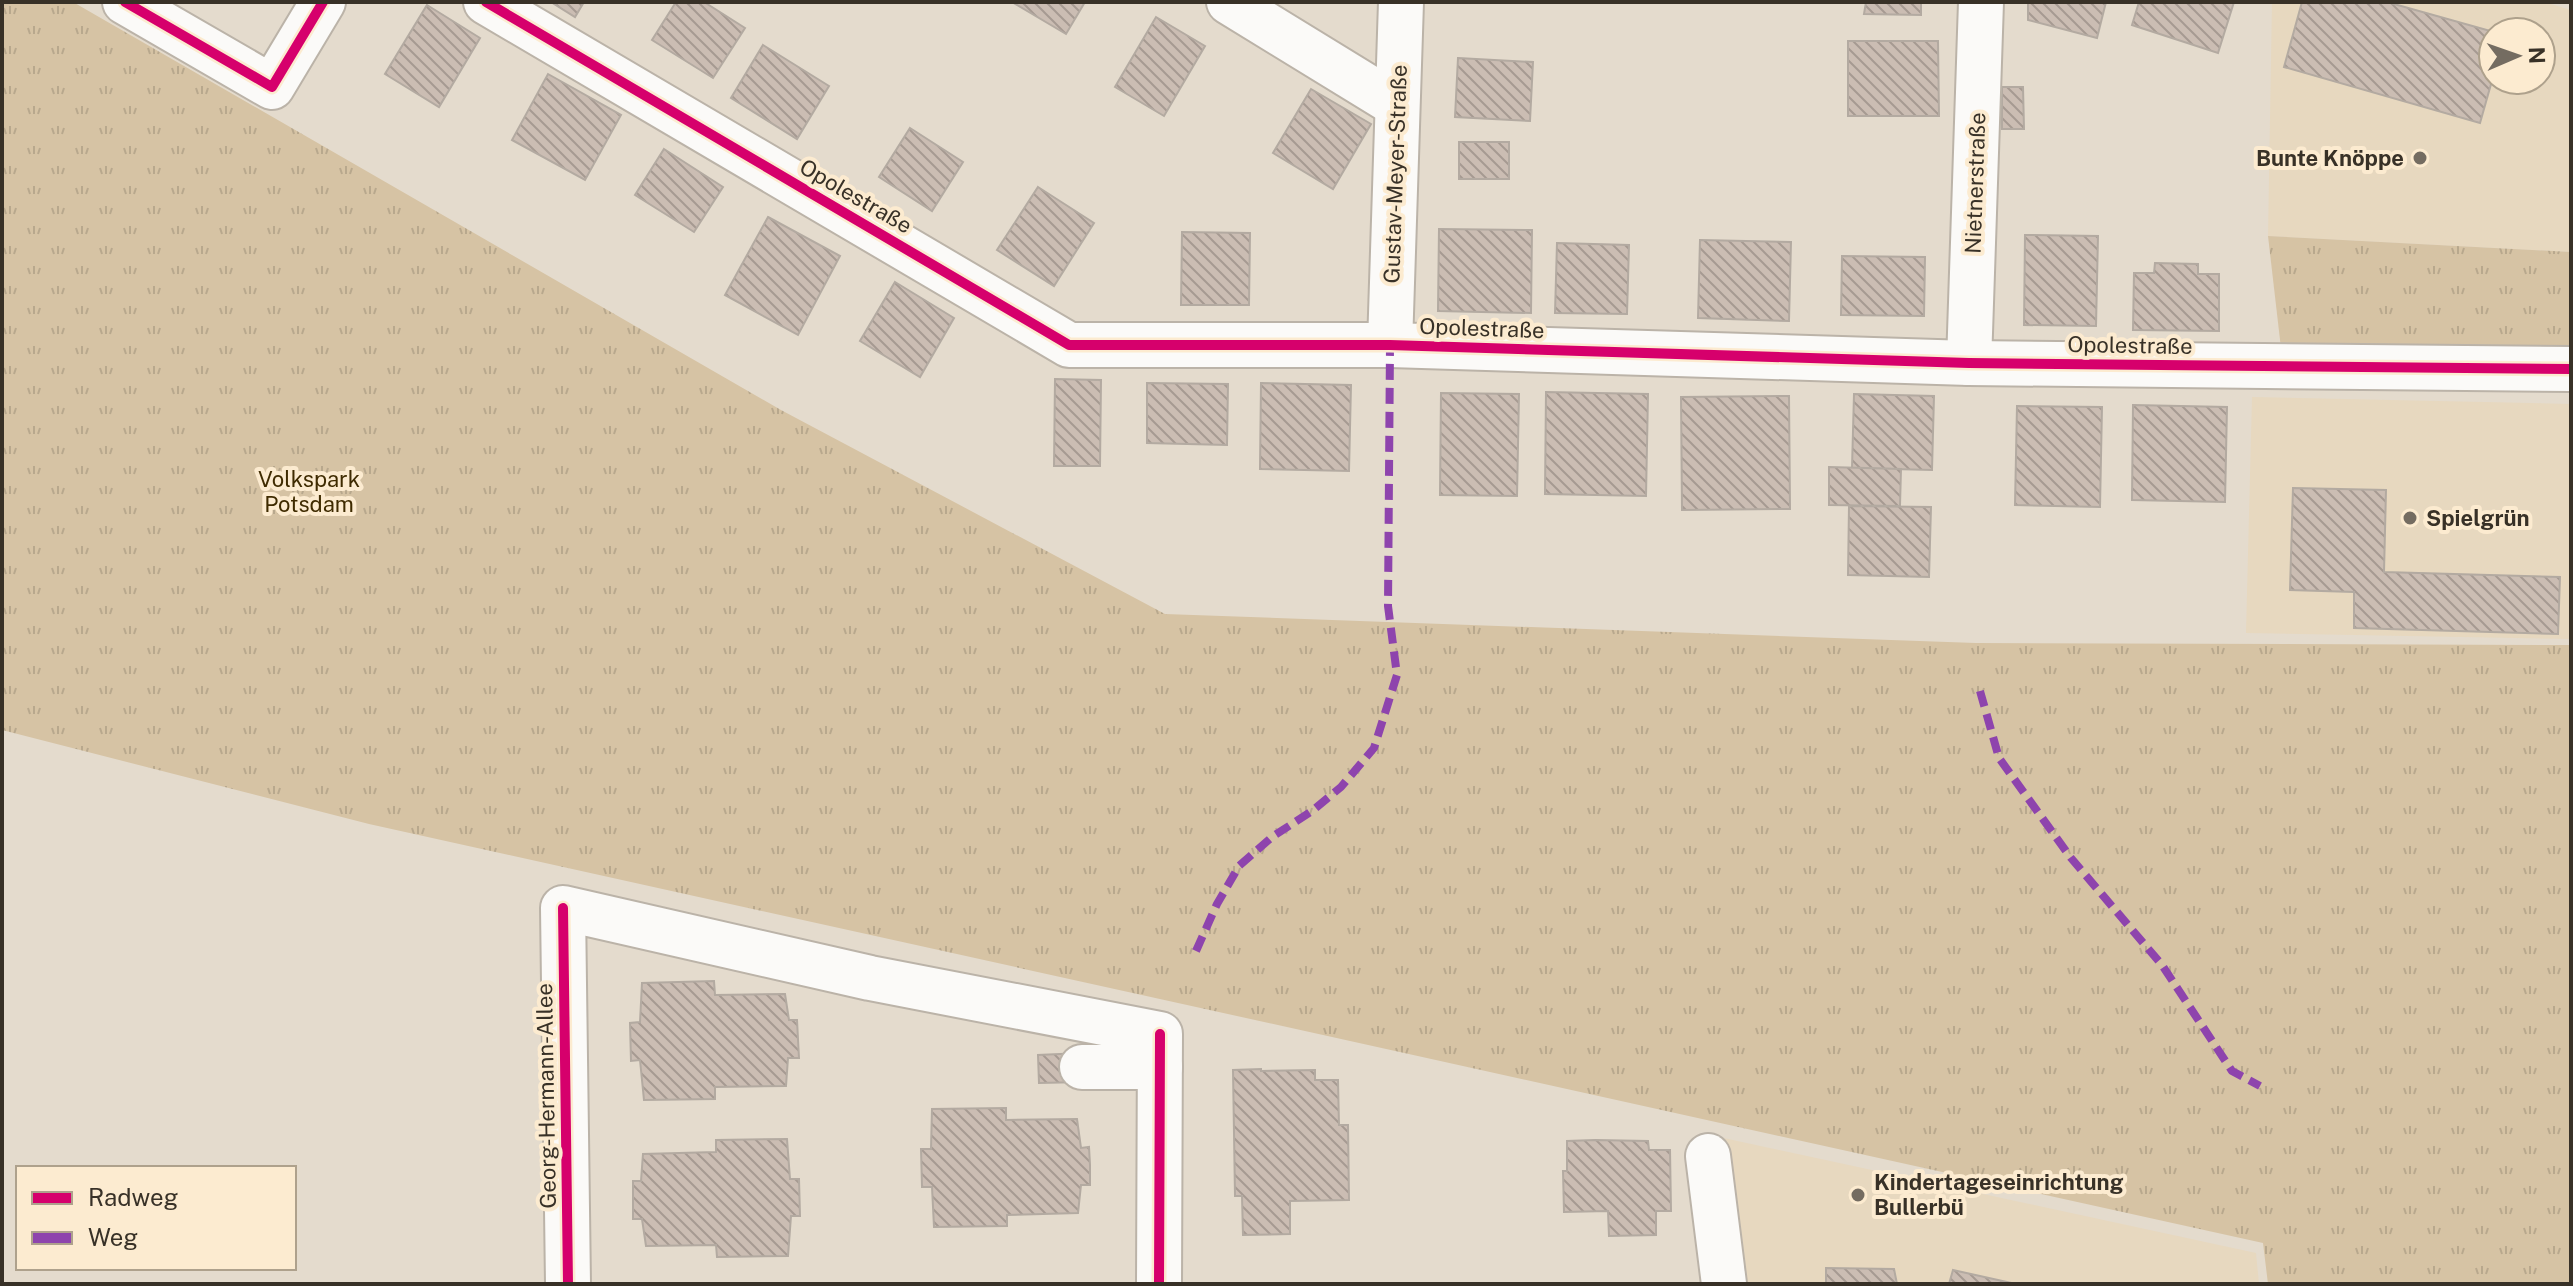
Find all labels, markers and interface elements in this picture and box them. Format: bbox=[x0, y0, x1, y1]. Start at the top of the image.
north arrow bbox=[2477, 16, 2557, 96]
text: N bbox=[2524, 46, 2550, 64]
street label: Gustav-Meyer-Straße bbox=[1378, 64, 1412, 284]
street label: Nietnerstraße bbox=[1960, 112, 1990, 254]
place label: Bunte Knöppe bbox=[2256, 145, 2404, 171]
marker: Bunte Knöppe bbox=[2411, 149, 2429, 167]
street label: Opolestraße bbox=[795, 153, 917, 239]
street label: Opolestraße bbox=[1419, 313, 1545, 343]
street label: Opolestraße bbox=[2067, 331, 2193, 359]
park label: Volkspark Potsdam bbox=[258, 466, 360, 517]
place label: Spielgrün bbox=[2426, 505, 2530, 531]
marker: Spielgrün bbox=[2401, 509, 2419, 527]
street label: Georg-Hermann-Allee bbox=[531, 983, 561, 1209]
legend bbox=[16, 1166, 296, 1270]
place label: Kindertageseinrichtung Bullerbü bbox=[1874, 1169, 2124, 1220]
text: Radweg bbox=[88, 1183, 179, 1211]
marker: Kindertageseinrichtung Bullerbü bbox=[1849, 1186, 1867, 1204]
text: Weg bbox=[88, 1223, 138, 1251]

